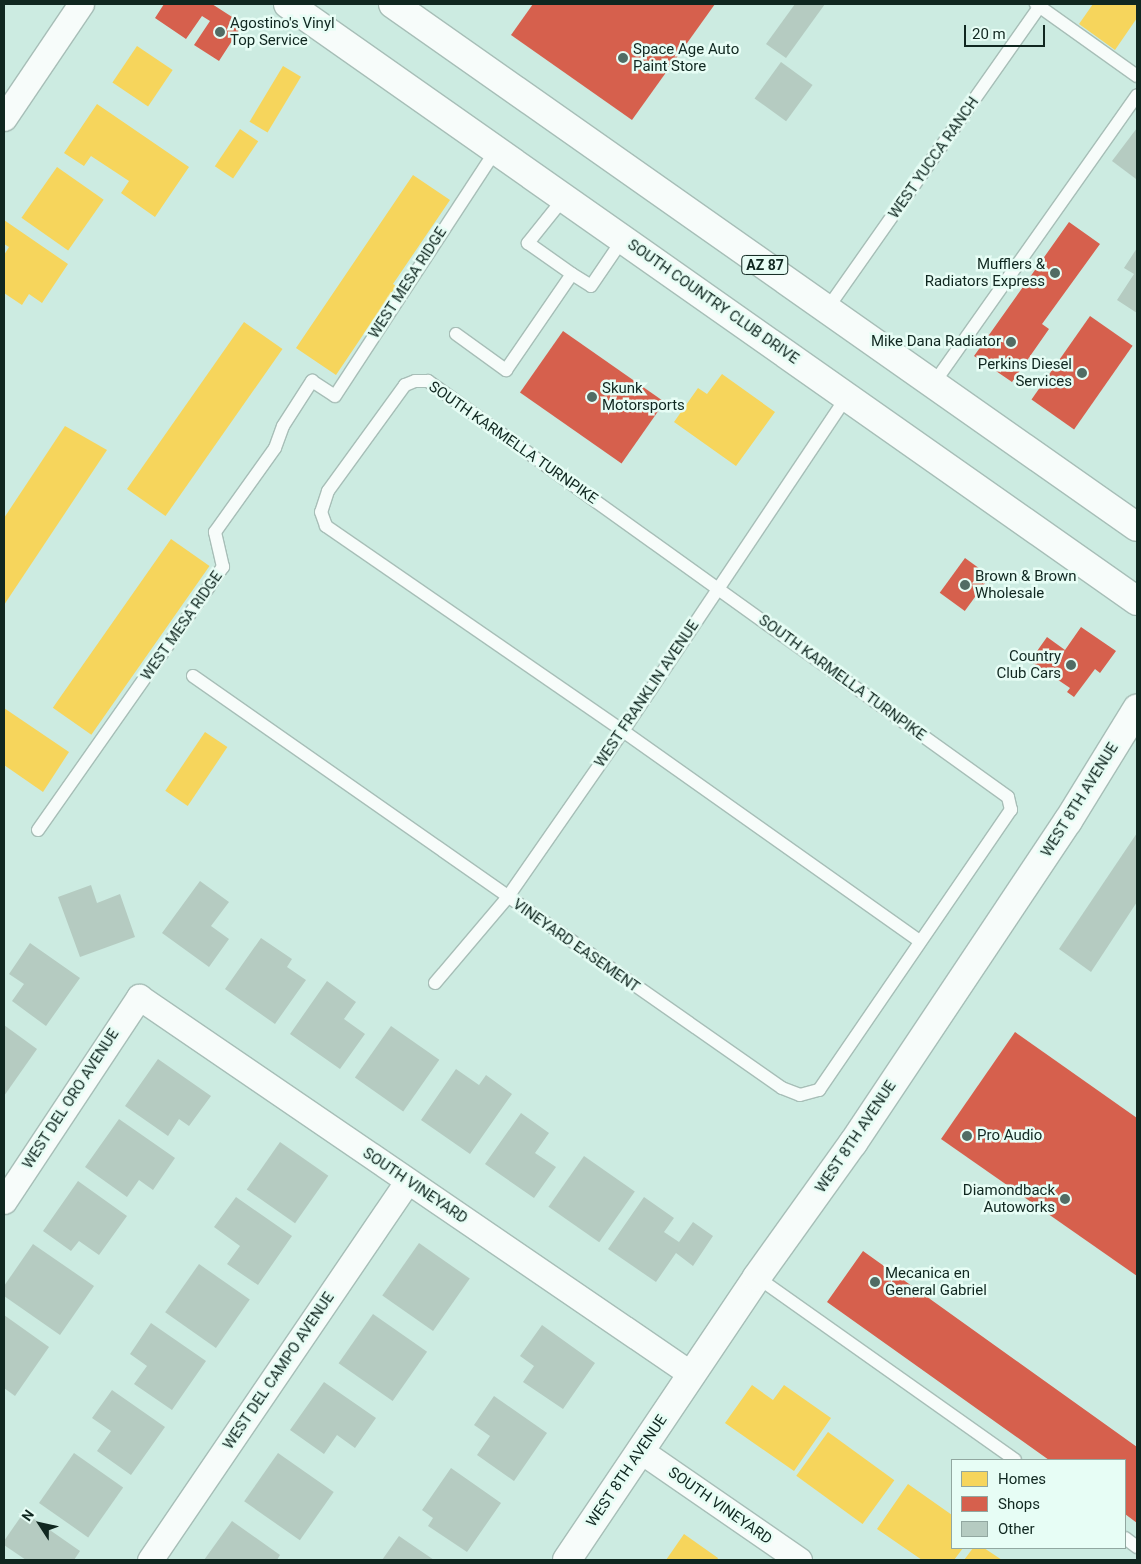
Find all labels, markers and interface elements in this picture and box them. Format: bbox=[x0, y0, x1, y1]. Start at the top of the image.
place label: Agostino's Vinyl Top Service bbox=[230, 14, 335, 49]
scale bar bbox=[966, 15, 1047, 47]
text: 20 m bbox=[972, 25, 1006, 43]
marker: Agostino's Vinyl Top Service bbox=[214, 26, 226, 38]
place label: Space Age Auto Paint Store bbox=[633, 40, 739, 75]
marker: Space Age Auto Paint Store bbox=[617, 52, 629, 64]
street label: WEST YUCCA RANCH bbox=[885, 94, 983, 222]
street label: WEST MESA RIDGE bbox=[365, 224, 451, 342]
street label: SOUTH COUNTRY CLUB DRIVE bbox=[624, 236, 802, 368]
road number: AZ 87 bbox=[741, 254, 789, 276]
place label: Mufflers & Radiators Express bbox=[925, 255, 1045, 290]
marker: Mufflers & Radiators Express bbox=[1049, 267, 1061, 279]
place label: Mike Dana Radiator bbox=[871, 333, 1001, 351]
marker: Mike Dana Radiator bbox=[1005, 336, 1017, 348]
place label: Perkins Diesel Services bbox=[978, 355, 1072, 390]
marker: Perkins Diesel Services bbox=[1076, 367, 1088, 379]
street label: SOUTH KARMELLA TURNPIKE bbox=[425, 378, 601, 508]
place label: Skunk Motorsports bbox=[602, 379, 685, 414]
marker: Skunk Motorsports bbox=[586, 391, 598, 403]
place label: Brown & Brown Wholesale bbox=[975, 567, 1077, 602]
street label: WEST MESA RIDGE bbox=[138, 568, 226, 684]
marker: Brown & Brown Wholesale bbox=[959, 579, 971, 591]
street label: SOUTH KARMELLA TURNPIKE bbox=[755, 611, 929, 745]
street label: WEST FRANKLIN AVENUE bbox=[591, 617, 703, 771]
place label: Country Club Cars bbox=[996, 647, 1061, 682]
marker: Country Club Cars bbox=[1065, 659, 1077, 671]
street label: WEST 8TH AVENUE bbox=[1038, 740, 1122, 860]
street label: VINEYARD EASEMENT bbox=[509, 895, 643, 997]
street label: WEST DEL ORO AVENUE bbox=[19, 1026, 123, 1172]
street label: WEST 8TH AVENUE bbox=[812, 1078, 900, 1196]
place label: Pro Audio bbox=[977, 1127, 1042, 1145]
marker: Pro Audio bbox=[961, 1130, 973, 1142]
street label: SOUTH VINEYARD bbox=[359, 1144, 471, 1228]
place label: Diamondback Autoworks bbox=[963, 1181, 1055, 1216]
marker: Diamondback Autoworks bbox=[1059, 1193, 1071, 1205]
place label: Mecanica en General Gabriel bbox=[885, 1264, 987, 1299]
marker: Mecanica en General Gabriel bbox=[869, 1276, 881, 1288]
street label: WEST DEL CAMPO AVENUE bbox=[220, 1289, 338, 1453]
street label: WEST 8TH AVENUE bbox=[583, 1412, 671, 1530]
legend bbox=[951, 1459, 1126, 1549]
street label: SOUTH VINEYARD bbox=[665, 1464, 775, 1548]
text: Homes bbox=[998, 1470, 1046, 1488]
text: Shops bbox=[998, 1495, 1040, 1513]
north arrow bbox=[15, 1499, 65, 1549]
text: N bbox=[18, 1507, 37, 1524]
text: Other bbox=[998, 1520, 1035, 1538]

